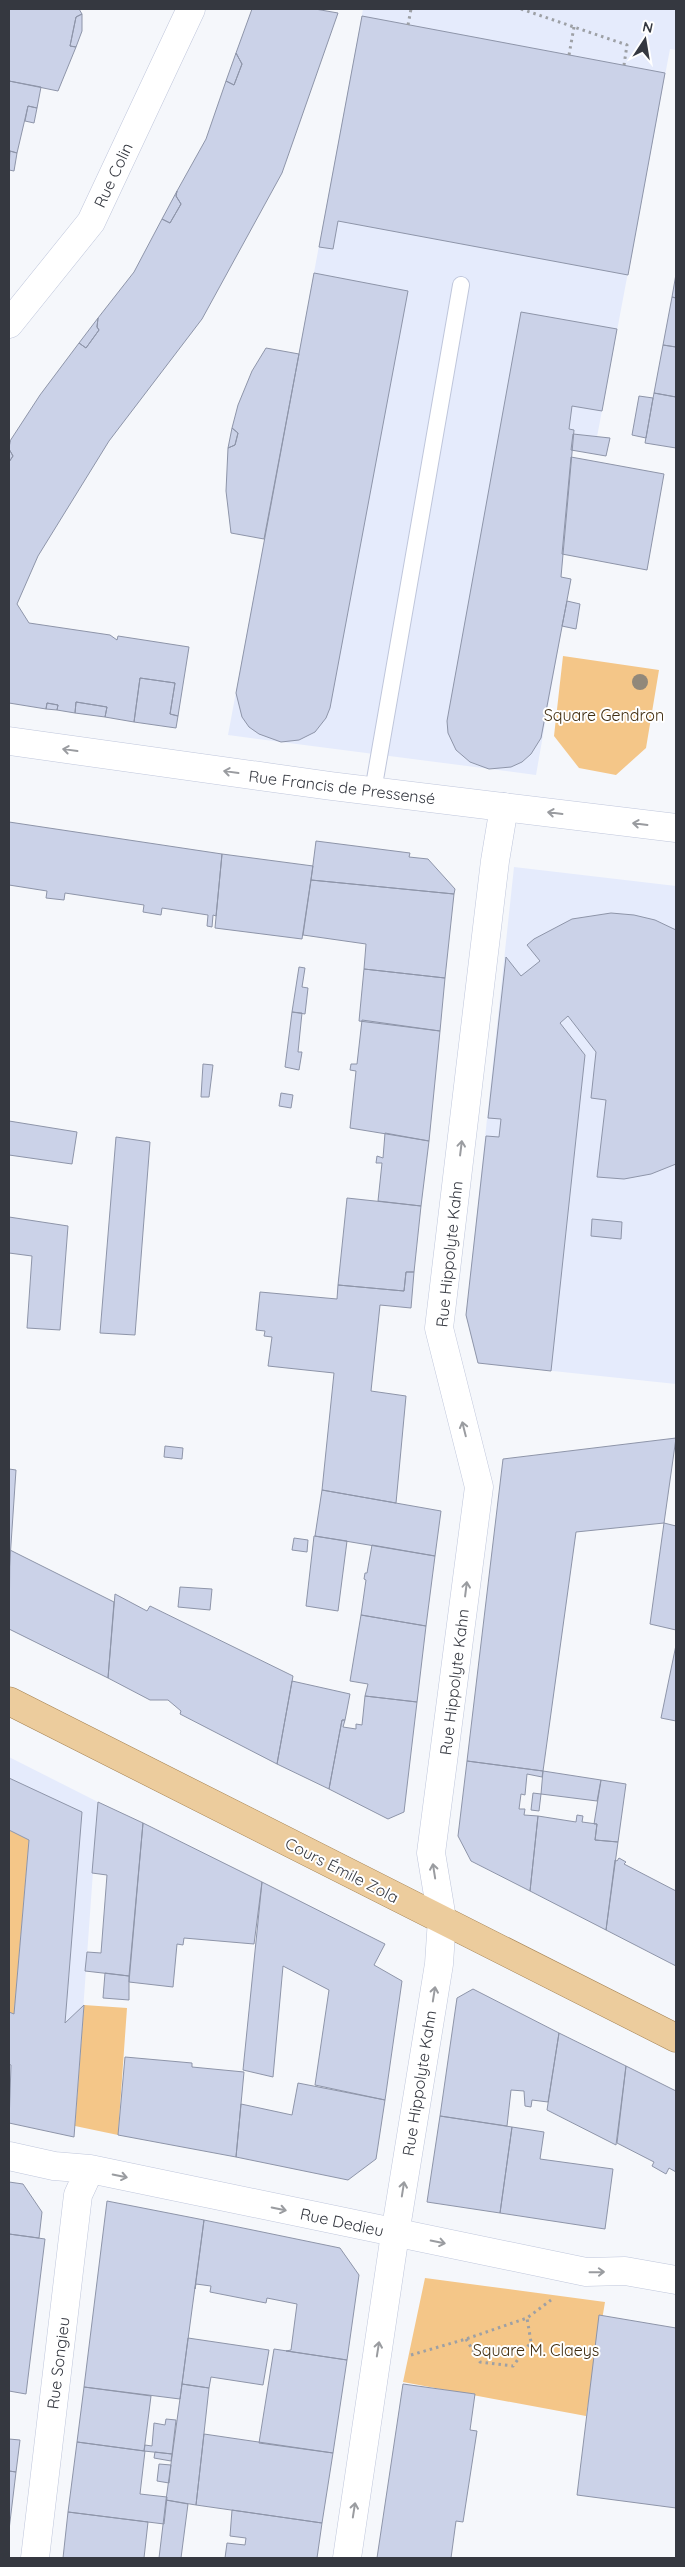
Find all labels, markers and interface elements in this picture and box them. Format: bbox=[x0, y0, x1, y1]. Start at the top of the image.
north arrow bbox=[620, 15, 670, 65]
text: N bbox=[641, 17, 655, 37]
street label: Rue Colin bbox=[89, 139, 137, 211]
park label: Square Gendron bbox=[544, 705, 664, 725]
one-way arrow bbox=[62, 744, 78, 754]
street label: Rue Francis de Pressensé bbox=[248, 766, 436, 808]
one-way arrow bbox=[223, 767, 239, 777]
one-way arrow bbox=[548, 808, 564, 818]
one-way arrow bbox=[632, 819, 648, 829]
one-way arrow bbox=[456, 1141, 466, 1157]
street label: Rue Hippolyte Kahn bbox=[431, 1180, 467, 1328]
one-way arrow bbox=[459, 1421, 469, 1437]
one-way arrow bbox=[461, 1581, 471, 1597]
street label: Rue Hippolyte Kahn bbox=[435, 1608, 473, 1756]
street label: Cours Émile Zola bbox=[282, 1833, 402, 1907]
one-way arrow bbox=[429, 1864, 439, 1880]
one-way arrow bbox=[429, 1986, 439, 2002]
street label: Rue Hippolyte Kahn bbox=[398, 2009, 440, 2157]
one-way arrow bbox=[111, 2172, 127, 2181]
one-way arrow bbox=[398, 2181, 408, 2197]
street label: Rue Dedieu bbox=[298, 2203, 386, 2241]
one-way arrow bbox=[270, 2205, 286, 2214]
one-way arrow bbox=[429, 2238, 445, 2247]
one-way arrow bbox=[589, 2267, 605, 2276]
street label: Rue Songieu bbox=[42, 2316, 74, 2410]
park label: Square M. Claeys bbox=[473, 2340, 599, 2360]
one-way arrow bbox=[374, 2342, 384, 2358]
one-way arrow bbox=[350, 2502, 360, 2518]

